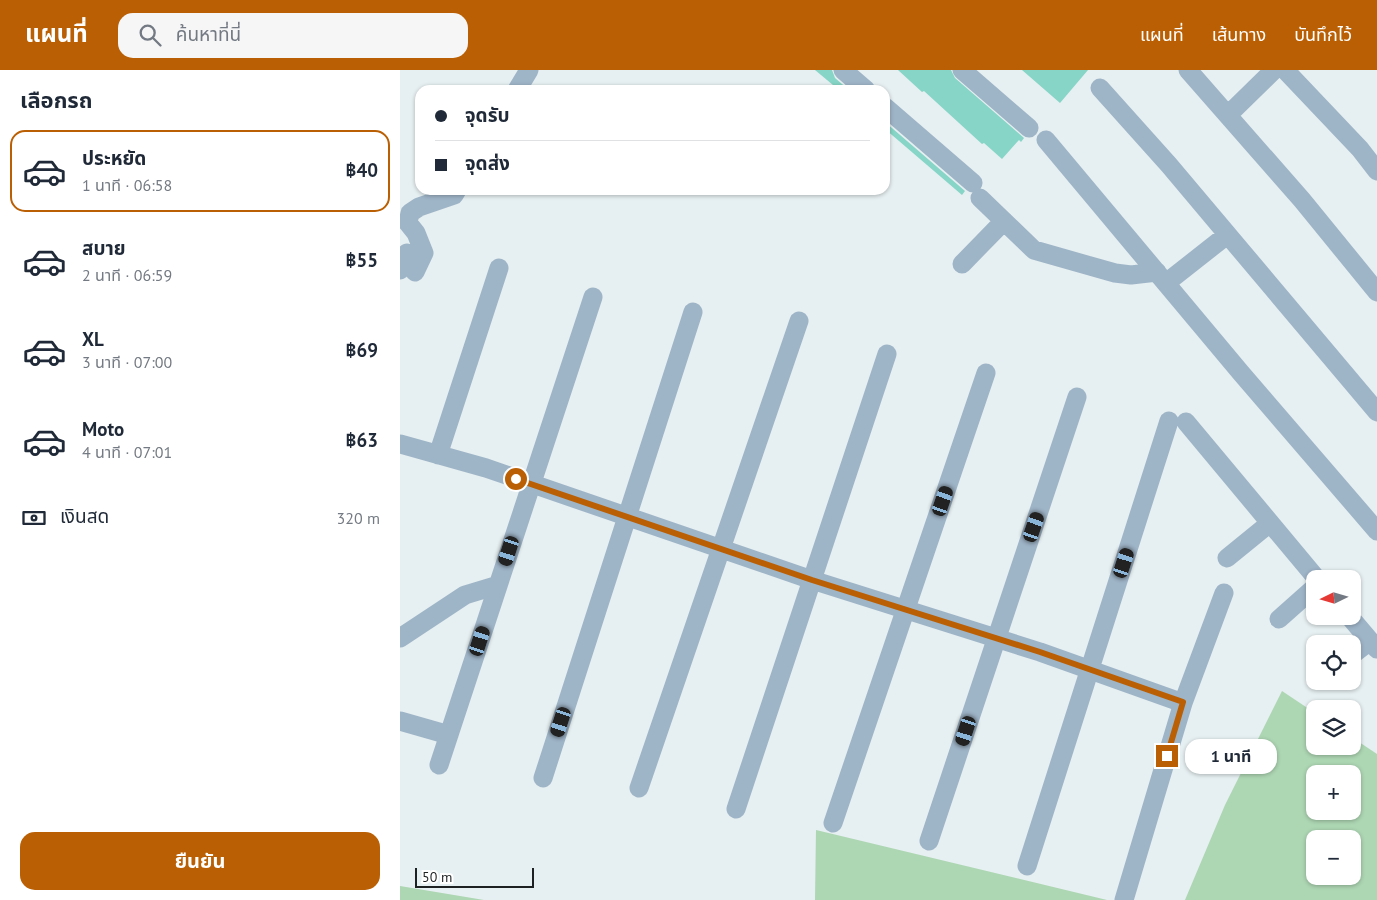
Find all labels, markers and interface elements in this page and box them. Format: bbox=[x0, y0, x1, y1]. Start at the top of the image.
search box bbox=[118, 13, 468, 58]
text: แผนที่ bbox=[25, 18, 88, 49]
icon: search bbox=[136, 21, 164, 49]
text: ค้นหาที่นี่ bbox=[176, 22, 241, 46]
text: แผนที่ bbox=[1140, 23, 1184, 46]
text: เส้นทาง bbox=[1212, 23, 1266, 46]
text: บันทึกไว้ bbox=[1294, 23, 1352, 46]
text: เลือกรถ bbox=[20, 86, 93, 114]
text: จุดรับ bbox=[465, 103, 510, 127]
text: ประหยัด bbox=[82, 146, 146, 170]
icon: car bbox=[22, 149, 67, 194]
text: จุดส่ง bbox=[465, 151, 510, 175]
text: ฿40 bbox=[345, 158, 378, 182]
text: 1 นาที · 06:58 bbox=[82, 175, 172, 195]
text: สบาย bbox=[82, 236, 126, 260]
icon: car bbox=[22, 239, 67, 284]
text: ฿55 bbox=[345, 248, 378, 272]
text: 2 นาที · 06:59 bbox=[82, 265, 172, 285]
text: XL bbox=[82, 327, 104, 351]
icon: car bbox=[22, 329, 67, 374]
text: ฿69 bbox=[345, 338, 378, 362]
text: 3 นาที · 07:00 bbox=[82, 352, 172, 372]
text: Moto bbox=[82, 417, 124, 441]
icon: car bbox=[22, 419, 67, 464]
text: ฿63 bbox=[345, 428, 378, 452]
text: 4 นาที · 07:01 bbox=[82, 442, 172, 462]
route start bbox=[505, 468, 527, 490]
car bbox=[931, 484, 954, 518]
icon: cash bbox=[20, 504, 48, 532]
text: เงินสด bbox=[60, 504, 109, 528]
text: 320 m bbox=[337, 508, 380, 528]
car bbox=[1022, 510, 1045, 544]
car bbox=[497, 534, 520, 568]
car bbox=[1112, 546, 1135, 580]
north arrow bbox=[1306, 570, 1361, 625]
map controls bbox=[1306, 570, 1361, 885]
car bbox=[468, 624, 491, 658]
button: locate bbox=[1306, 635, 1361, 690]
button: layers bbox=[1306, 700, 1361, 755]
car bbox=[549, 705, 572, 739]
car bbox=[954, 714, 977, 748]
callout: 1 นาที bbox=[1184, 738, 1277, 774]
route end bbox=[1156, 745, 1178, 767]
text: 1 นาที bbox=[1211, 746, 1251, 766]
button: + bbox=[1306, 765, 1361, 820]
button: − bbox=[1306, 830, 1361, 885]
button: ยืนยัน bbox=[20, 832, 380, 890]
scale bar bbox=[415, 865, 534, 888]
text: 50 m bbox=[422, 868, 452, 886]

